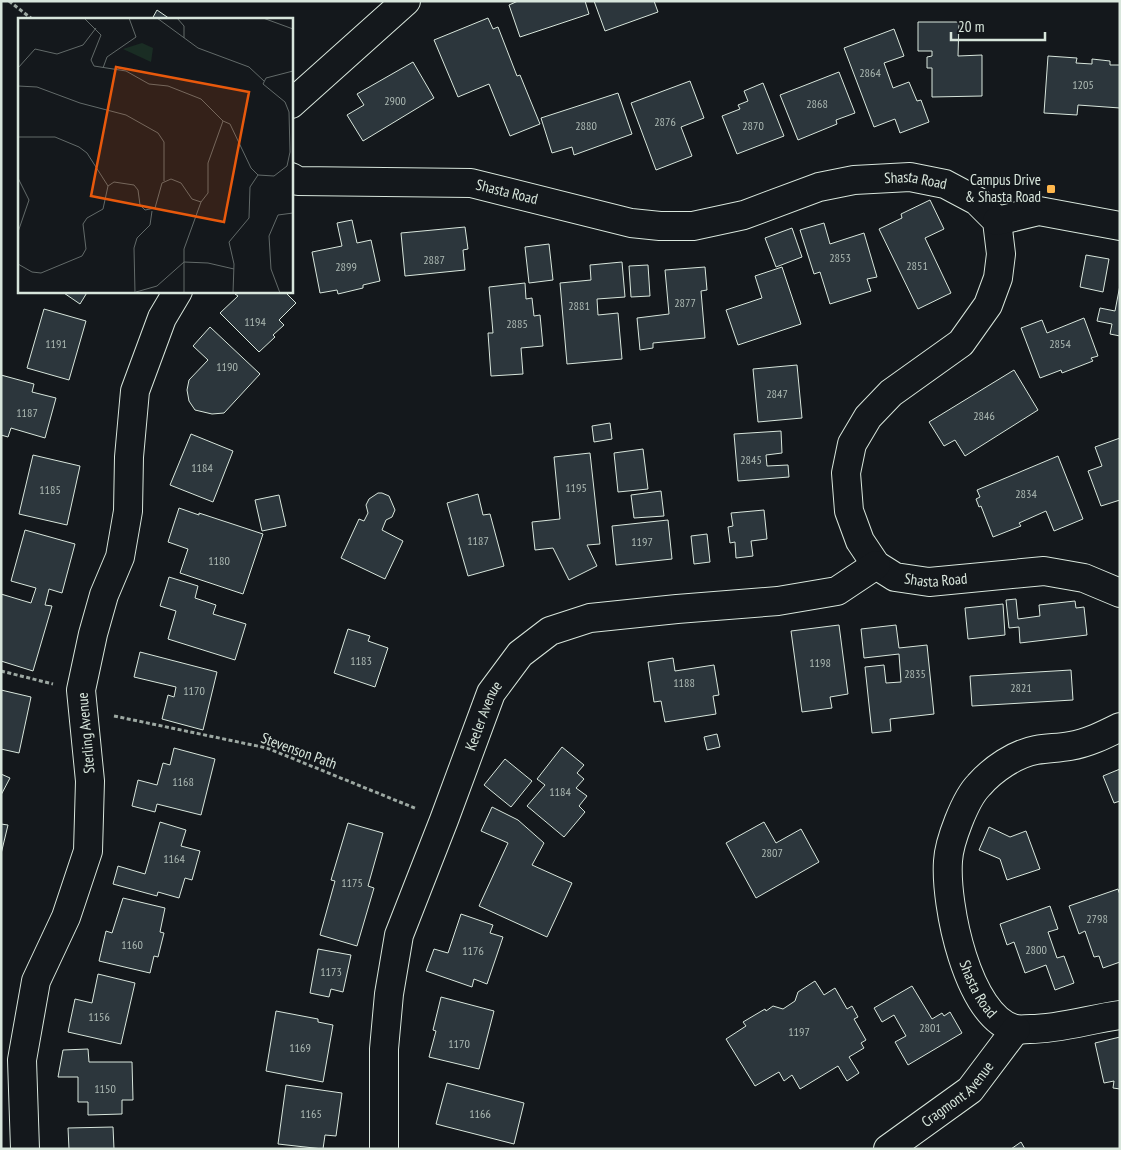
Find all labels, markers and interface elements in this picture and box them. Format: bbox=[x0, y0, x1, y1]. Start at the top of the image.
scale bar bbox=[951, 10, 1045, 42]
text: 20 m bbox=[958, 17, 984, 36]
inset map bbox=[18, 18, 292, 292]
house number: 2864 bbox=[859, 65, 881, 80]
house number: 1205 bbox=[1072, 77, 1094, 92]
house number: 2900 bbox=[384, 93, 406, 108]
house number: 2868 bbox=[806, 96, 828, 111]
house number: 2876 bbox=[654, 114, 676, 129]
house number: 2880 bbox=[575, 118, 597, 133]
house number: 2870 bbox=[742, 118, 764, 133]
street label: Shasta Road bbox=[884, 167, 949, 193]
place label: Campus Drive & Shasta Road bbox=[965, 170, 1041, 206]
street label: Shasta Road bbox=[474, 175, 540, 208]
marker: Campus Drive & Shasta Road bbox=[1045, 183, 1057, 195]
house number: 2853 bbox=[829, 250, 851, 265]
house number: 2887 bbox=[423, 252, 445, 267]
house number: 2851 bbox=[906, 258, 928, 273]
house number: 2899 bbox=[335, 259, 357, 274]
house number: 2877 bbox=[674, 295, 696, 310]
house number: 2881 bbox=[568, 298, 590, 313]
house number: 1194 bbox=[244, 314, 266, 329]
house number: 2885 bbox=[506, 316, 528, 331]
house number: 1191 bbox=[45, 336, 67, 351]
house number: 2854 bbox=[1049, 336, 1071, 351]
house number: 1190 bbox=[216, 359, 238, 374]
house number: 2847 bbox=[766, 386, 788, 401]
house number: 1187 bbox=[16, 405, 38, 420]
house number: 2846 bbox=[973, 408, 995, 423]
house number: 2845 bbox=[740, 452, 762, 467]
house number: 1184 bbox=[191, 460, 213, 475]
house number: 1195 bbox=[565, 480, 587, 495]
house number: 1185 bbox=[39, 482, 61, 497]
house number: 2834 bbox=[1015, 486, 1037, 501]
house number: 1187 bbox=[467, 533, 489, 548]
house number: 1197 bbox=[631, 534, 653, 549]
house number: 1180 bbox=[208, 553, 230, 568]
street label: Shasta Road bbox=[903, 568, 968, 591]
house number: 1183 bbox=[350, 653, 372, 668]
house number: 1198 bbox=[809, 655, 831, 670]
house number: 2835 bbox=[904, 666, 926, 681]
house number: 1188 bbox=[673, 675, 695, 690]
street label: Keeler Avenue bbox=[461, 677, 506, 753]
house number: 2821 bbox=[1010, 680, 1032, 695]
house number: 1170 bbox=[183, 683, 205, 698]
street label: Sterling Avenue bbox=[72, 692, 99, 774]
street label: Stevenson Path bbox=[259, 728, 340, 773]
house number: 1168 bbox=[172, 774, 194, 789]
house number: 1184 bbox=[549, 784, 571, 799]
house number: 2807 bbox=[761, 845, 783, 860]
house number: 1164 bbox=[163, 851, 185, 866]
house number: 1175 bbox=[341, 875, 363, 890]
house number: 2798 bbox=[1086, 911, 1108, 926]
house number: 1160 bbox=[121, 937, 143, 952]
house number: 2800 bbox=[1025, 942, 1047, 957]
house number: 1176 bbox=[462, 943, 484, 958]
street label: Shasta Road bbox=[955, 958, 1001, 1022]
house number: 1173 bbox=[320, 964, 342, 979]
house number: 1156 bbox=[88, 1009, 110, 1024]
house number: 2801 bbox=[919, 1020, 941, 1035]
house number: 1197 bbox=[788, 1024, 810, 1039]
house number: 1170 bbox=[448, 1036, 470, 1051]
house number: 1169 bbox=[289, 1040, 311, 1055]
street label: Cragmont Avenue bbox=[917, 1057, 997, 1131]
house number: 1150 bbox=[94, 1081, 116, 1096]
house number: 1165 bbox=[300, 1106, 322, 1121]
house number: 1166 bbox=[469, 1106, 491, 1121]

